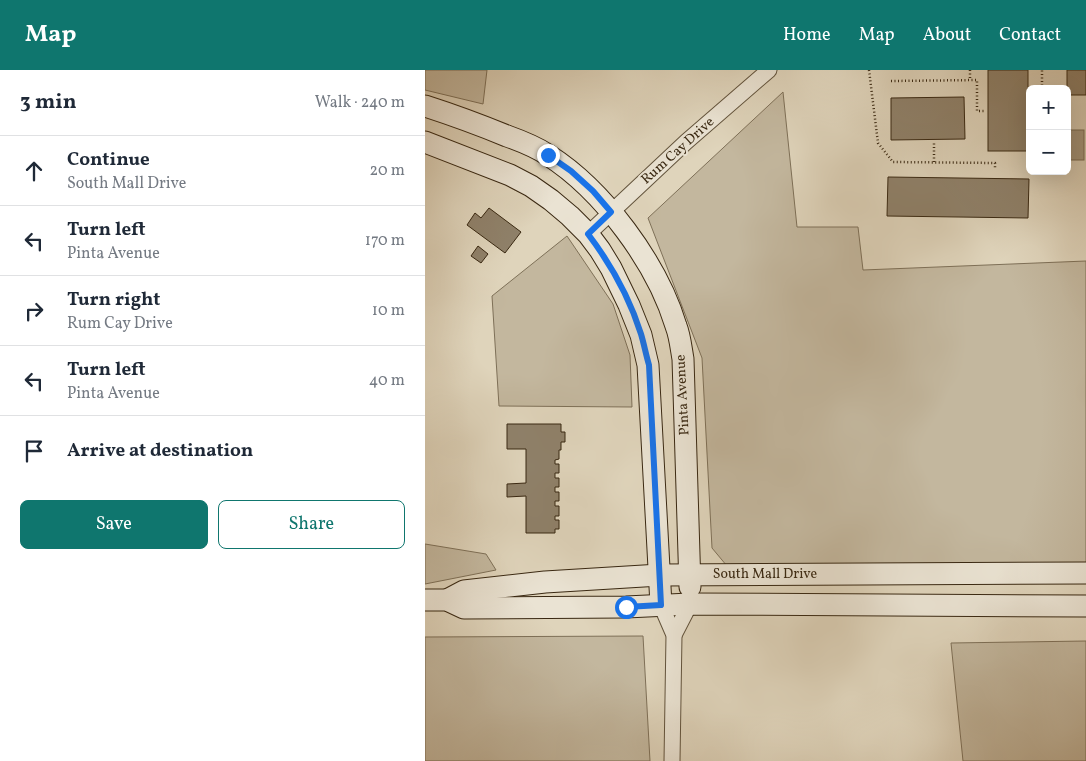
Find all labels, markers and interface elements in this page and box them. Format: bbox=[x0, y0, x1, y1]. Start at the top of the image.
text: Map bbox=[25, 18, 76, 52]
text: Home bbox=[783, 23, 831, 48]
text: Map bbox=[859, 23, 895, 48]
text: About bbox=[923, 23, 971, 48]
text: Contact bbox=[999, 23, 1061, 48]
map controls bbox=[1026, 85, 1071, 175]
button: + bbox=[1026, 85, 1071, 130]
text: 3 min bbox=[20, 88, 76, 117]
text: Walk · 240 m bbox=[315, 92, 405, 114]
street label: Rum Cay Drive bbox=[637, 113, 719, 189]
button: − bbox=[1026, 130, 1071, 175]
route end bbox=[537, 144, 560, 167]
text: Continue bbox=[67, 147, 150, 173]
icon: ahead bbox=[20, 157, 48, 185]
text: 20 m bbox=[370, 160, 405, 182]
text: South Mall Drive bbox=[67, 173, 186, 195]
text: Turn left bbox=[67, 217, 146, 243]
icon: left bbox=[20, 227, 48, 255]
text: 170 m bbox=[365, 230, 405, 252]
text: Pinta Avenue bbox=[67, 243, 160, 265]
text: Turn right bbox=[67, 287, 160, 313]
icon: right bbox=[20, 297, 48, 325]
text: 10 m bbox=[372, 300, 405, 322]
text: Rum Cay Drive bbox=[67, 313, 173, 335]
street label: Pinta Avenue bbox=[671, 354, 695, 436]
text: Turn left bbox=[67, 357, 146, 383]
icon: left bbox=[20, 367, 48, 395]
text: 40 m bbox=[369, 370, 405, 392]
text: Pinta Avenue bbox=[67, 383, 160, 405]
icon: arrive bbox=[20, 437, 48, 465]
text: Arrive at destination bbox=[67, 438, 253, 464]
button: Save bbox=[20, 500, 208, 549]
button: Share bbox=[218, 500, 405, 549]
street label: South Mall Drive bbox=[713, 565, 818, 584]
route start bbox=[615, 596, 638, 619]

